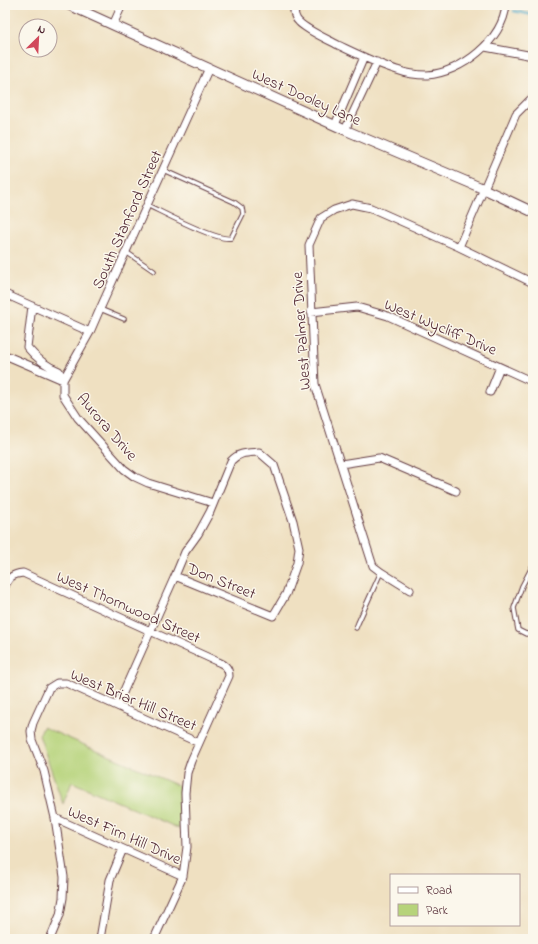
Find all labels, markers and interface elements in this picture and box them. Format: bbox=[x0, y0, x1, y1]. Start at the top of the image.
north arrow bbox=[18, 18, 58, 58]
text: N bbox=[35, 21, 48, 39]
street label: West Dooley Lane bbox=[248, 63, 365, 133]
street label: South Stanford Street bbox=[86, 146, 170, 293]
street label: West Palmer Drive bbox=[286, 270, 318, 391]
street label: West Wycliff Drive bbox=[380, 293, 501, 363]
street label: Aurora Drive bbox=[70, 388, 143, 467]
street label: Don Street bbox=[182, 557, 260, 607]
street label: West Thornwood Street bbox=[52, 565, 205, 651]
street label: West Briar Hill Street bbox=[66, 663, 201, 739]
street label: West Firn Hill Drive bbox=[64, 800, 186, 872]
legend bbox=[390, 874, 520, 926]
text: Road bbox=[426, 882, 452, 900]
text: Park bbox=[426, 902, 448, 920]

